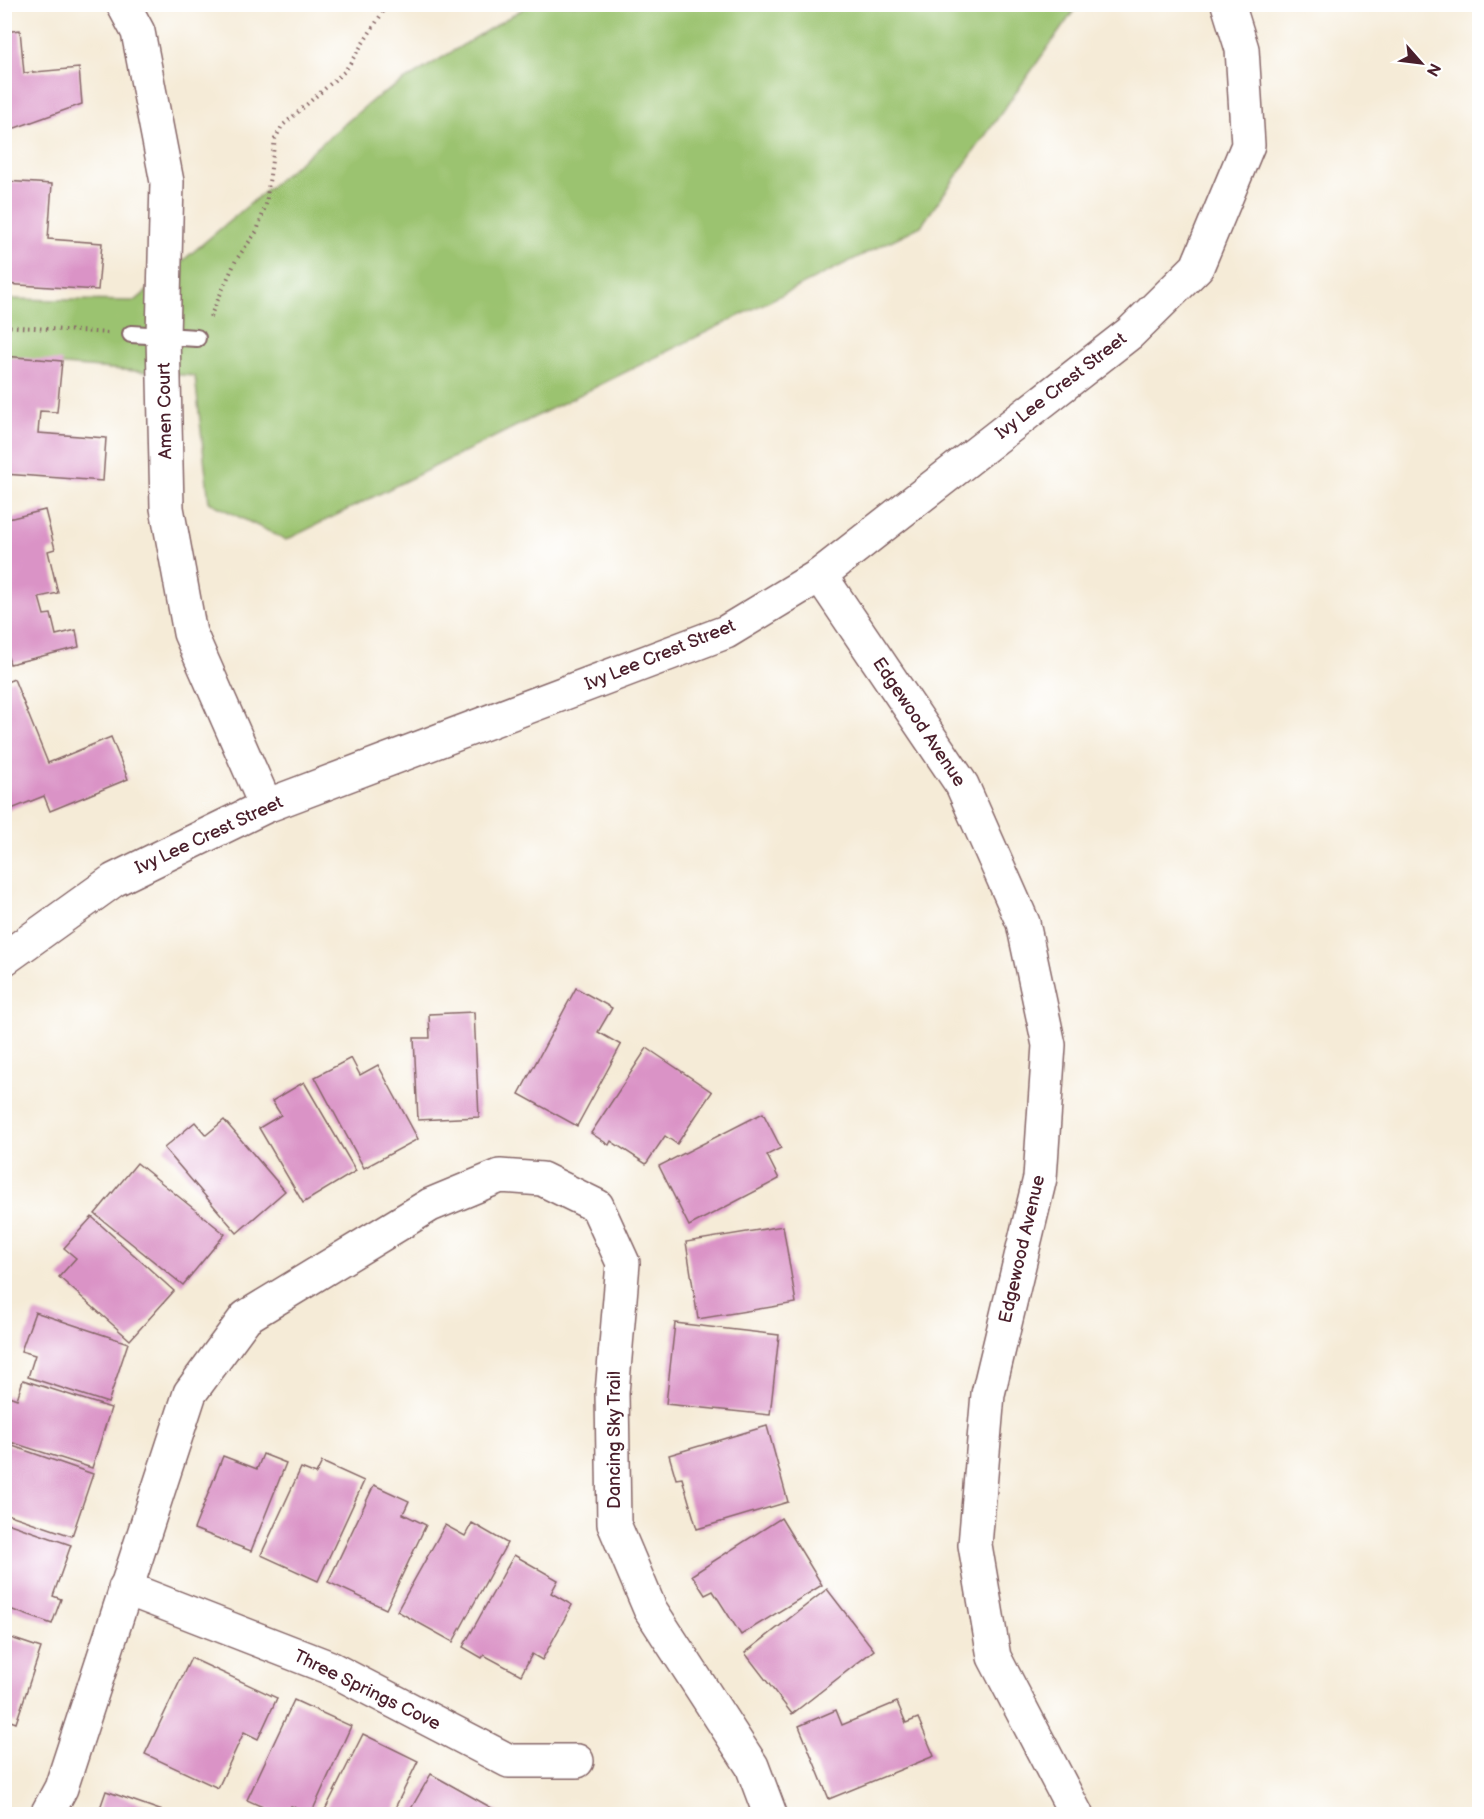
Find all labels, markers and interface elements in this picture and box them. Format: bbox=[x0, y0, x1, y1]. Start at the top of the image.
north arrow bbox=[1391, 33, 1451, 93]
text: N bbox=[1422, 60, 1444, 79]
street label: Ivy Lee Crest Street bbox=[991, 328, 1131, 444]
street label: Amen Court bbox=[154, 362, 176, 460]
street label: Ivy Lee Crest Street bbox=[582, 615, 739, 695]
street label: Edgewood Avenue bbox=[868, 653, 970, 791]
street label: Ivy Lee Crest Street bbox=[132, 791, 287, 878]
street label: Edgewood Avenue bbox=[995, 1173, 1049, 1325]
street label: Dancing Sky Trail bbox=[604, 1371, 625, 1509]
street label: Three Springs Cove bbox=[290, 1645, 444, 1735]

